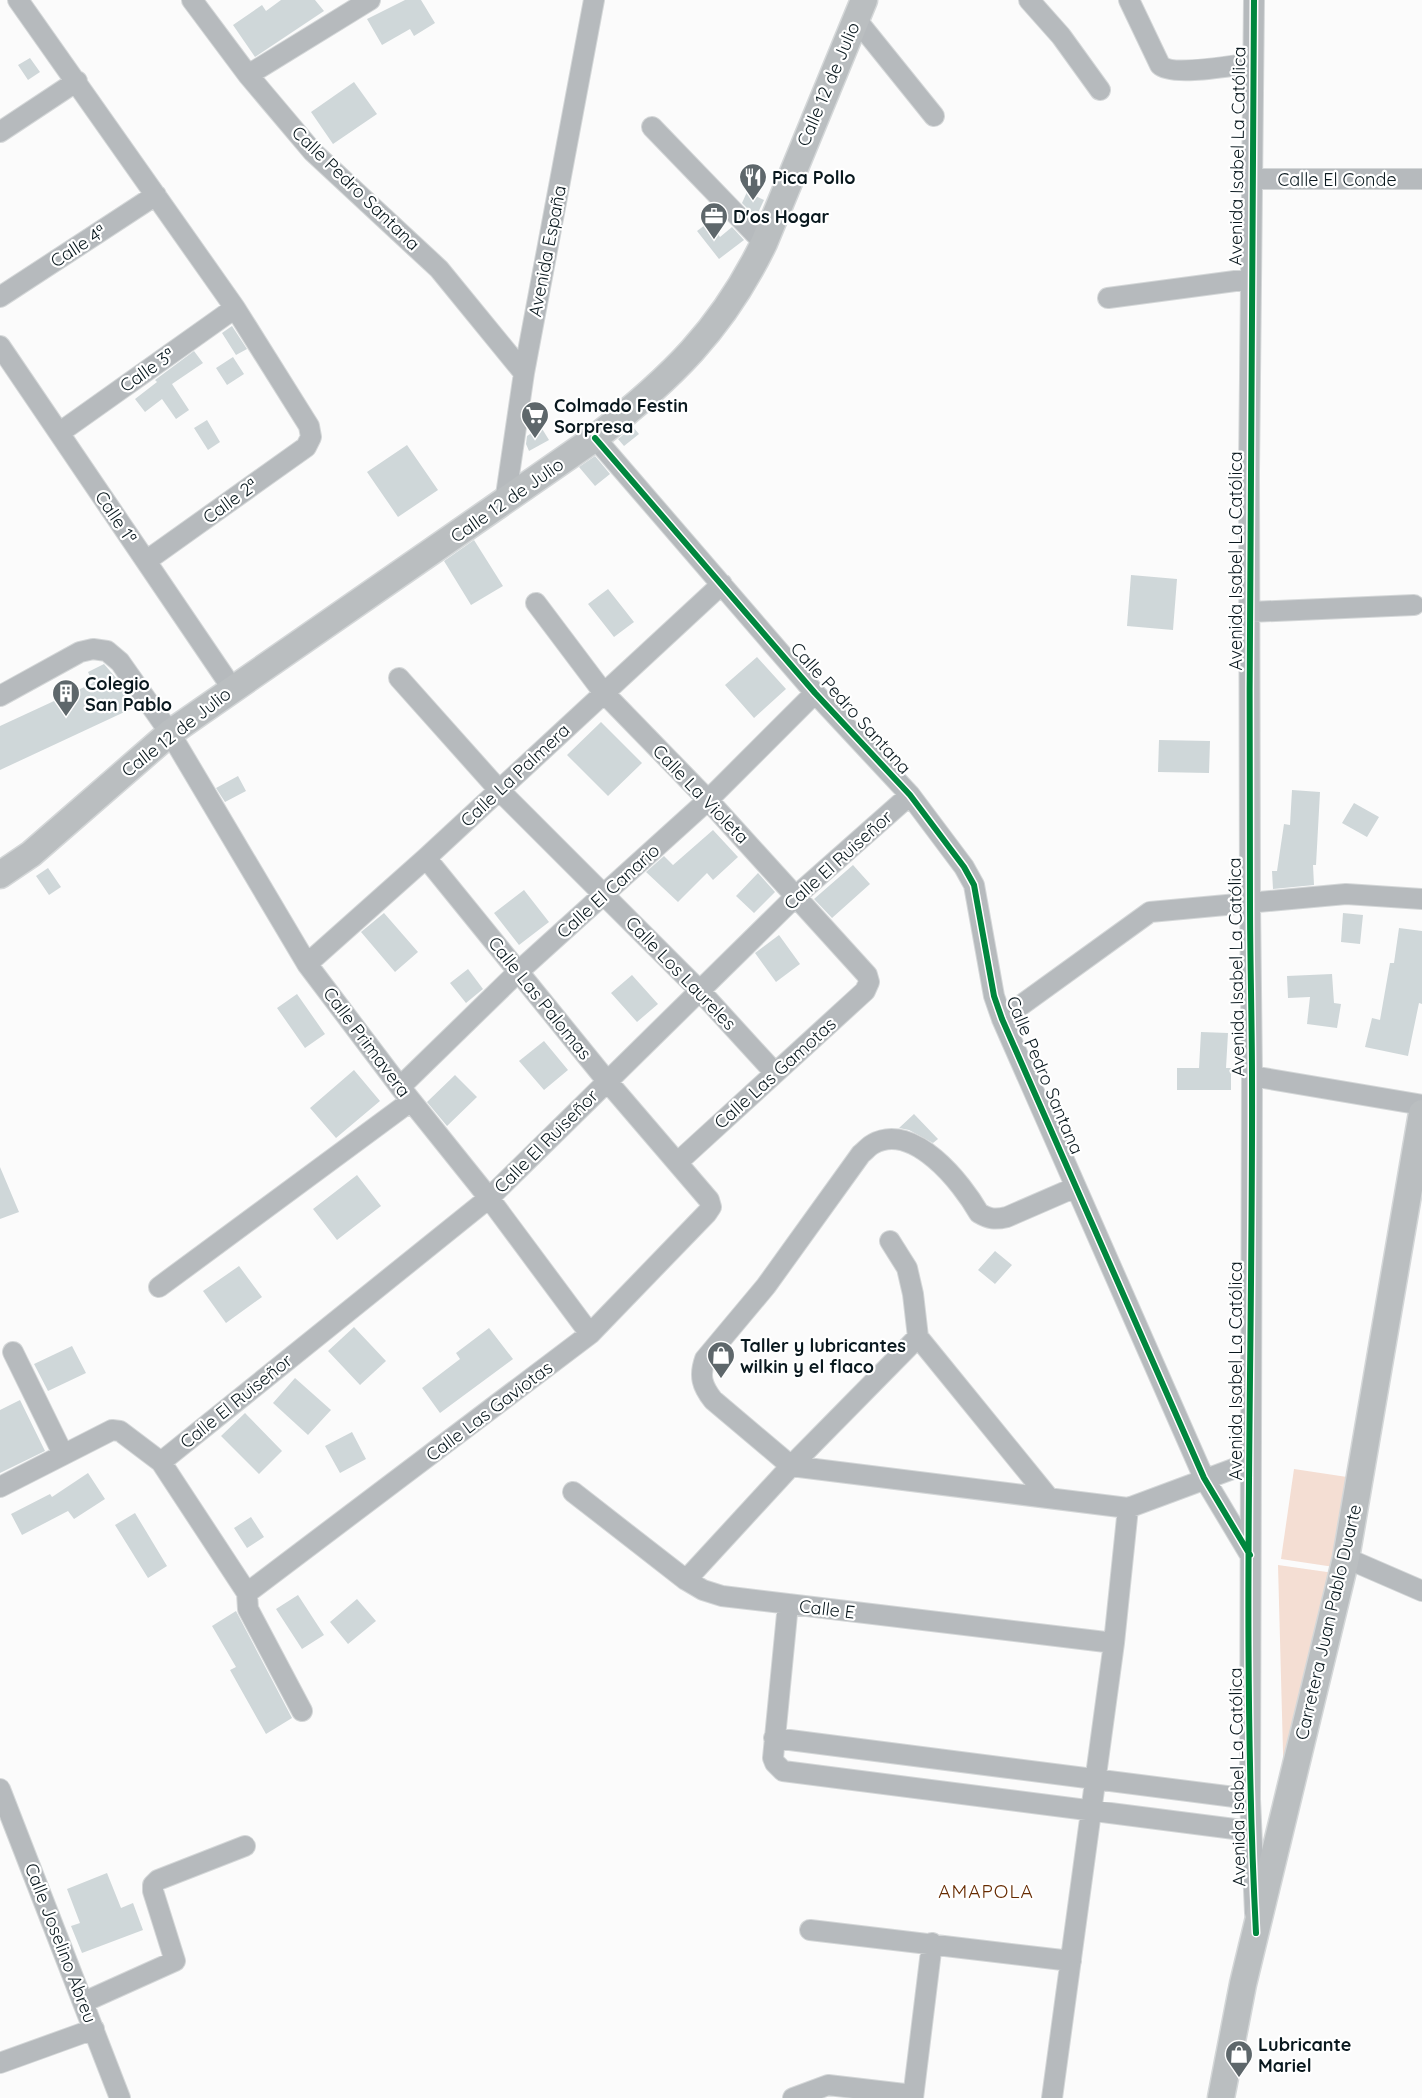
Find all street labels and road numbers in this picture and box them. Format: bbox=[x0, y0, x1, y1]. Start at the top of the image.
street label: Calle 12 de Julio bbox=[791, 18, 865, 150]
street label: Avenida Isabel La Católica bbox=[1224, 46, 1250, 266]
street label: Calle Pedro Santana bbox=[287, 121, 425, 255]
street label: Calle El Conde bbox=[1277, 168, 1397, 191]
street label: Avenida España bbox=[523, 183, 571, 319]
street label: Calle 4ª bbox=[46, 220, 110, 272]
street label: Calle 3ª bbox=[115, 343, 179, 397]
street label: Avenida Isabel La Católica bbox=[1224, 451, 1247, 671]
street label: Calle 12 de Julio bbox=[446, 452, 568, 548]
street label: Calle 2ª bbox=[198, 473, 262, 529]
street label: Calle 1ª bbox=[90, 486, 142, 548]
street label: Calle Pedro Santana bbox=[786, 637, 916, 779]
street label: Calle 12 de Julio bbox=[117, 682, 235, 782]
street label: Calle La Palmera bbox=[456, 718, 574, 832]
street label: Calle La Violeta bbox=[648, 740, 754, 848]
street label: Calle El Ruiseñor bbox=[779, 805, 897, 915]
street label: Calle El Canario bbox=[552, 839, 664, 943]
street label: Avenida Isabel La Católica bbox=[1223, 857, 1249, 1077]
street label: Calle Los Laureles bbox=[621, 911, 741, 1035]
street label: Calle Las Palomas bbox=[483, 932, 597, 1064]
street label: Calle Primavera bbox=[318, 982, 416, 1102]
street label: Calle Pedro Santana bbox=[1001, 992, 1089, 1158]
street label: Calle Las Gamotas bbox=[709, 1012, 841, 1134]
street label: Calle El Ruiseñor bbox=[489, 1084, 603, 1198]
street label: Avenida Isabel La Católica bbox=[1224, 1261, 1247, 1481]
street label: Calle El Ruiseñor bbox=[175, 1349, 297, 1453]
street label: Calle Las Gaviotas bbox=[421, 1356, 557, 1466]
street label: Carretera Juan Pablo Duarte bbox=[1290, 1502, 1366, 1742]
street label: Calle E bbox=[798, 1594, 856, 1624]
street label: Avenida Isabel La Católica bbox=[1224, 1667, 1250, 1887]
street label: Calle Joselino Abreu bbox=[20, 1860, 102, 2026]

